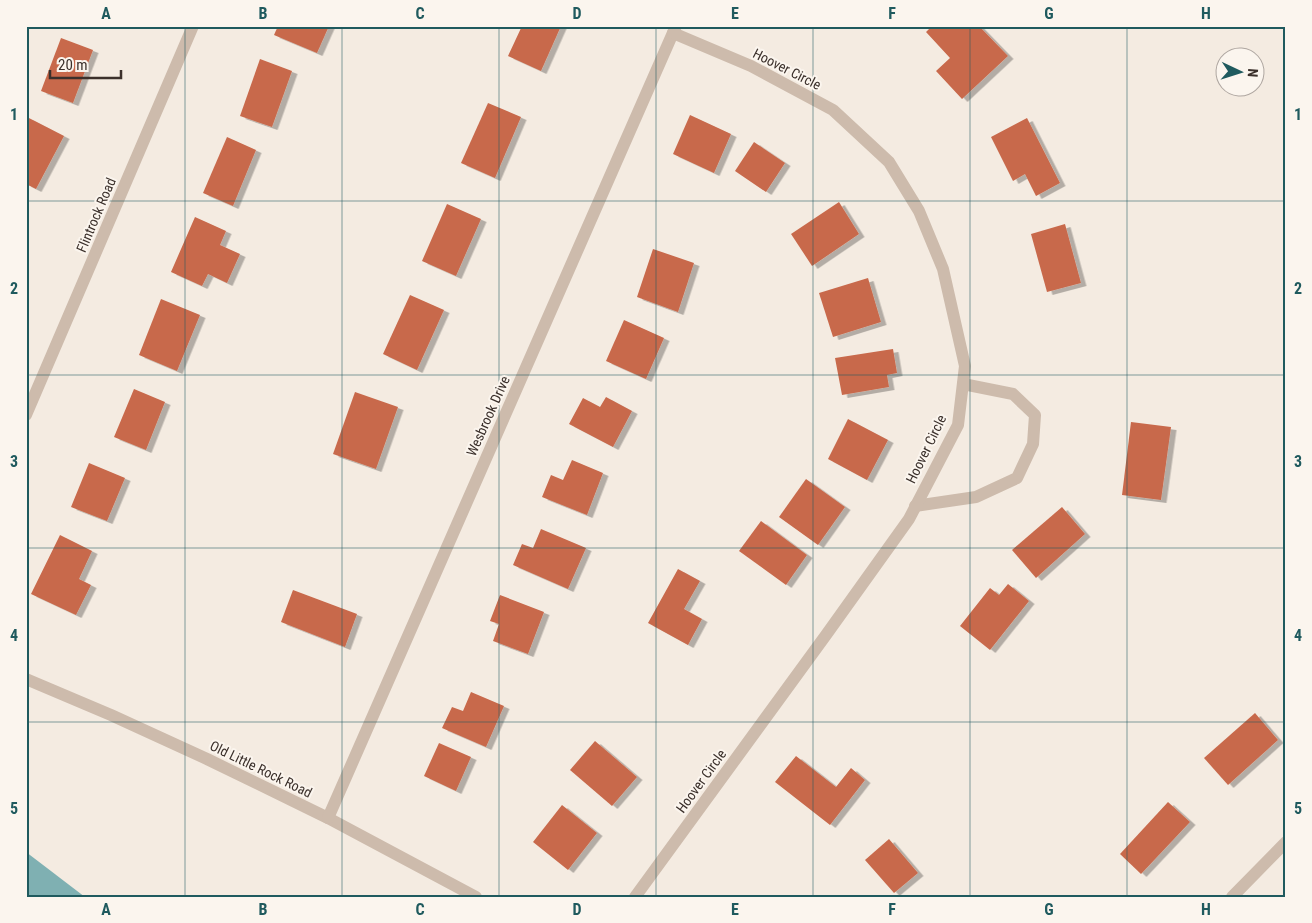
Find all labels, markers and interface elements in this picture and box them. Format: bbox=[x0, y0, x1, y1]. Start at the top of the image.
text: A bbox=[101, 4, 111, 23]
text: B bbox=[259, 4, 268, 23]
text: C bbox=[415, 4, 425, 23]
text: D bbox=[572, 4, 582, 23]
text: E bbox=[731, 4, 739, 23]
text: F bbox=[888, 4, 896, 23]
text: G bbox=[1044, 4, 1054, 23]
text: H bbox=[1201, 4, 1211, 23]
street label: Hoover Circle bbox=[750, 45, 824, 93]
scale bar bbox=[50, 48, 121, 80]
north arrow bbox=[1214, 48, 1264, 98]
text: 20 m bbox=[58, 56, 88, 74]
text: N bbox=[1245, 68, 1261, 78]
text: 1 bbox=[10, 105, 18, 124]
text: 1 bbox=[1294, 105, 1302, 124]
street label: Flintrock Road bbox=[73, 175, 119, 255]
text: 2 bbox=[10, 279, 18, 298]
text: 2 bbox=[1294, 279, 1302, 298]
street label: Wesbrook Drive bbox=[463, 373, 513, 459]
street label: Hoover Circle bbox=[903, 412, 950, 486]
text: 3 bbox=[10, 452, 18, 471]
text: 3 bbox=[1294, 452, 1302, 471]
text: 4 bbox=[10, 626, 18, 645]
text: 4 bbox=[1294, 626, 1302, 645]
street label: Old Little Rock Road bbox=[207, 737, 315, 801]
street label: Hoover Circle bbox=[673, 746, 730, 816]
text: 5 bbox=[10, 799, 18, 818]
text: 5 bbox=[1294, 799, 1302, 818]
text: A bbox=[101, 900, 111, 919]
text: B bbox=[259, 900, 268, 919]
text: C bbox=[415, 900, 425, 919]
text: D bbox=[572, 900, 582, 919]
text: E bbox=[731, 900, 739, 919]
text: F bbox=[888, 900, 896, 919]
text: G bbox=[1044, 900, 1054, 919]
text: H bbox=[1201, 900, 1211, 919]

